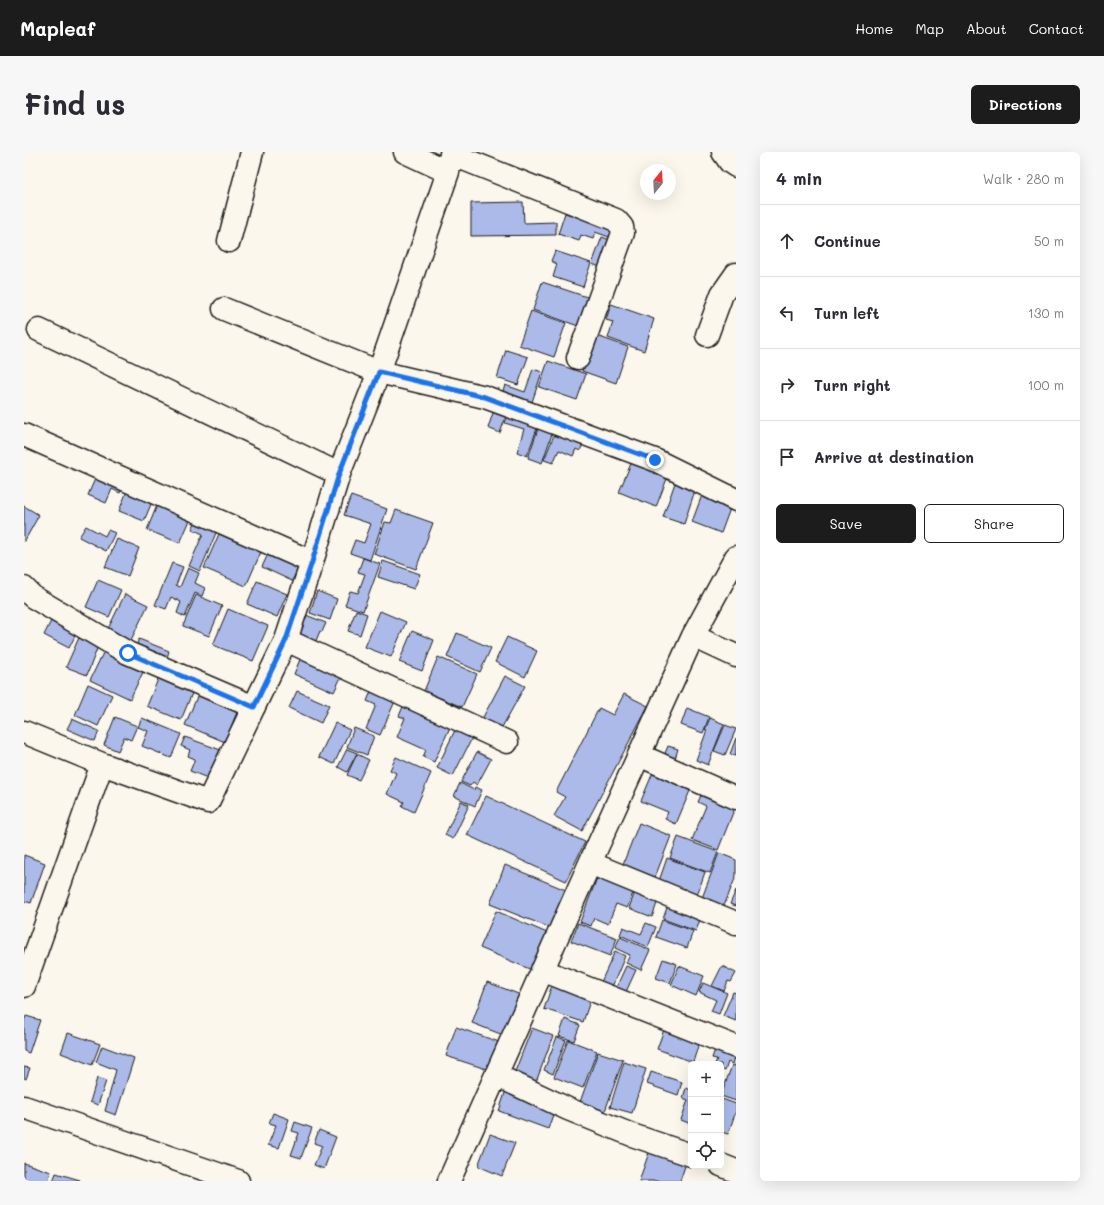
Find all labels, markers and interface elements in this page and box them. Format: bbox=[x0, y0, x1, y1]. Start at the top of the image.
text: Mapleaf bbox=[20, 16, 95, 41]
text: Home bbox=[855, 19, 893, 38]
text: Map bbox=[915, 19, 944, 38]
text: About bbox=[966, 19, 1007, 38]
text: Contact bbox=[1029, 19, 1084, 38]
button: Directions bbox=[971, 85, 1080, 124]
text: Find us bbox=[24, 86, 125, 122]
north arrow bbox=[640, 164, 676, 200]
text: 4 min bbox=[776, 167, 822, 189]
text: Walk · 280 m bbox=[983, 170, 1064, 187]
icon: ahead bbox=[776, 230, 798, 252]
text: Continue bbox=[814, 231, 881, 251]
text: 50 m bbox=[1034, 232, 1064, 249]
icon: left bbox=[776, 302, 798, 324]
text: Turn left bbox=[814, 303, 879, 323]
text: 130 m bbox=[1028, 304, 1064, 321]
icon: right bbox=[776, 374, 798, 396]
text: Turn right bbox=[814, 375, 891, 395]
text: 100 m bbox=[1028, 376, 1064, 393]
icon: arrive bbox=[776, 446, 798, 468]
text: Arrive at destination bbox=[814, 447, 974, 467]
route end bbox=[646, 451, 664, 469]
button: Save bbox=[776, 504, 916, 543]
button: Share bbox=[924, 504, 1064, 543]
route start bbox=[119, 644, 137, 662]
map controls bbox=[688, 1061, 724, 1169]
button: + bbox=[688, 1061, 724, 1097]
button: − bbox=[688, 1097, 724, 1133]
button: locate bbox=[688, 1133, 724, 1169]

